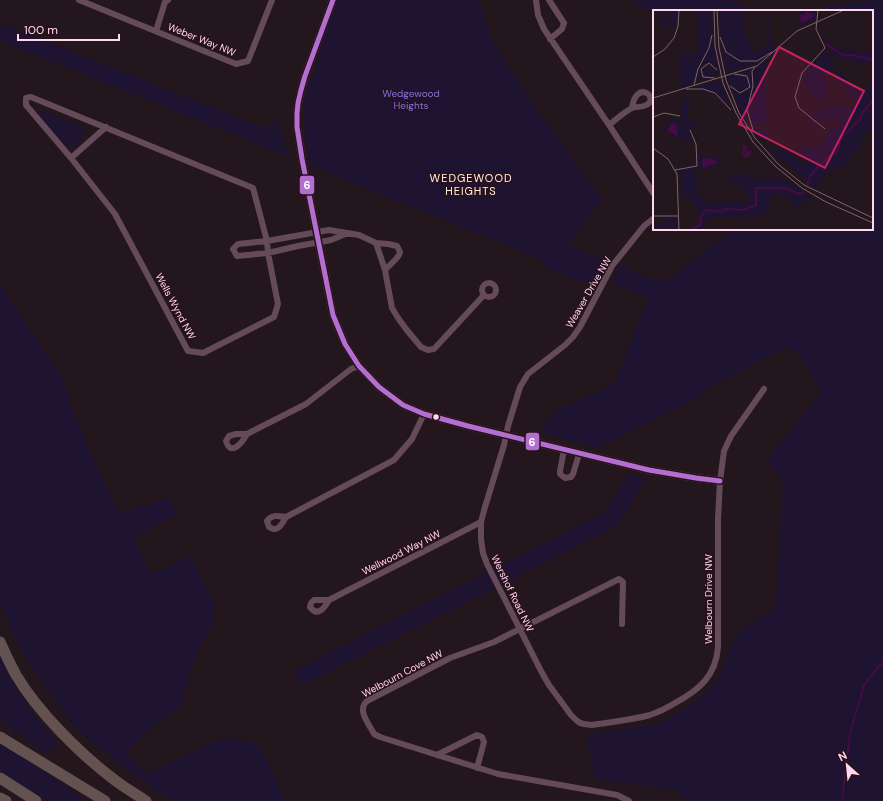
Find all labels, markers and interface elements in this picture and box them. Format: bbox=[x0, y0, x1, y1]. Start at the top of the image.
inset map bbox=[653, 10, 873, 230]
scale bar bbox=[18, 16, 119, 42]
street label: Weber Way NW bbox=[166, 20, 238, 59]
text: 100 m bbox=[24, 22, 58, 38]
park label: Wedgewood Heights bbox=[382, 87, 440, 112]
district label: WEDGEWOOD HEIGHTS bbox=[430, 171, 512, 198]
line badge: 6 bbox=[299, 175, 315, 195]
text: 6 bbox=[304, 178, 311, 192]
street label: Weaver Drive NW bbox=[563, 254, 614, 330]
street label: Wells Wynd NW bbox=[153, 271, 199, 342]
unlabelled marker bbox=[431, 412, 441, 422]
line badge: 6 bbox=[525, 432, 540, 451]
text: 6 bbox=[529, 435, 536, 449]
street label: Wellwood Way NW bbox=[360, 527, 443, 578]
street label: Wershof Road NW bbox=[488, 553, 537, 634]
street label: Welbourn Drive NW bbox=[702, 554, 715, 644]
street label: Welbourn Cove NW bbox=[359, 646, 445, 700]
north arrow bbox=[827, 745, 867, 785]
text: N bbox=[836, 748, 849, 764]

